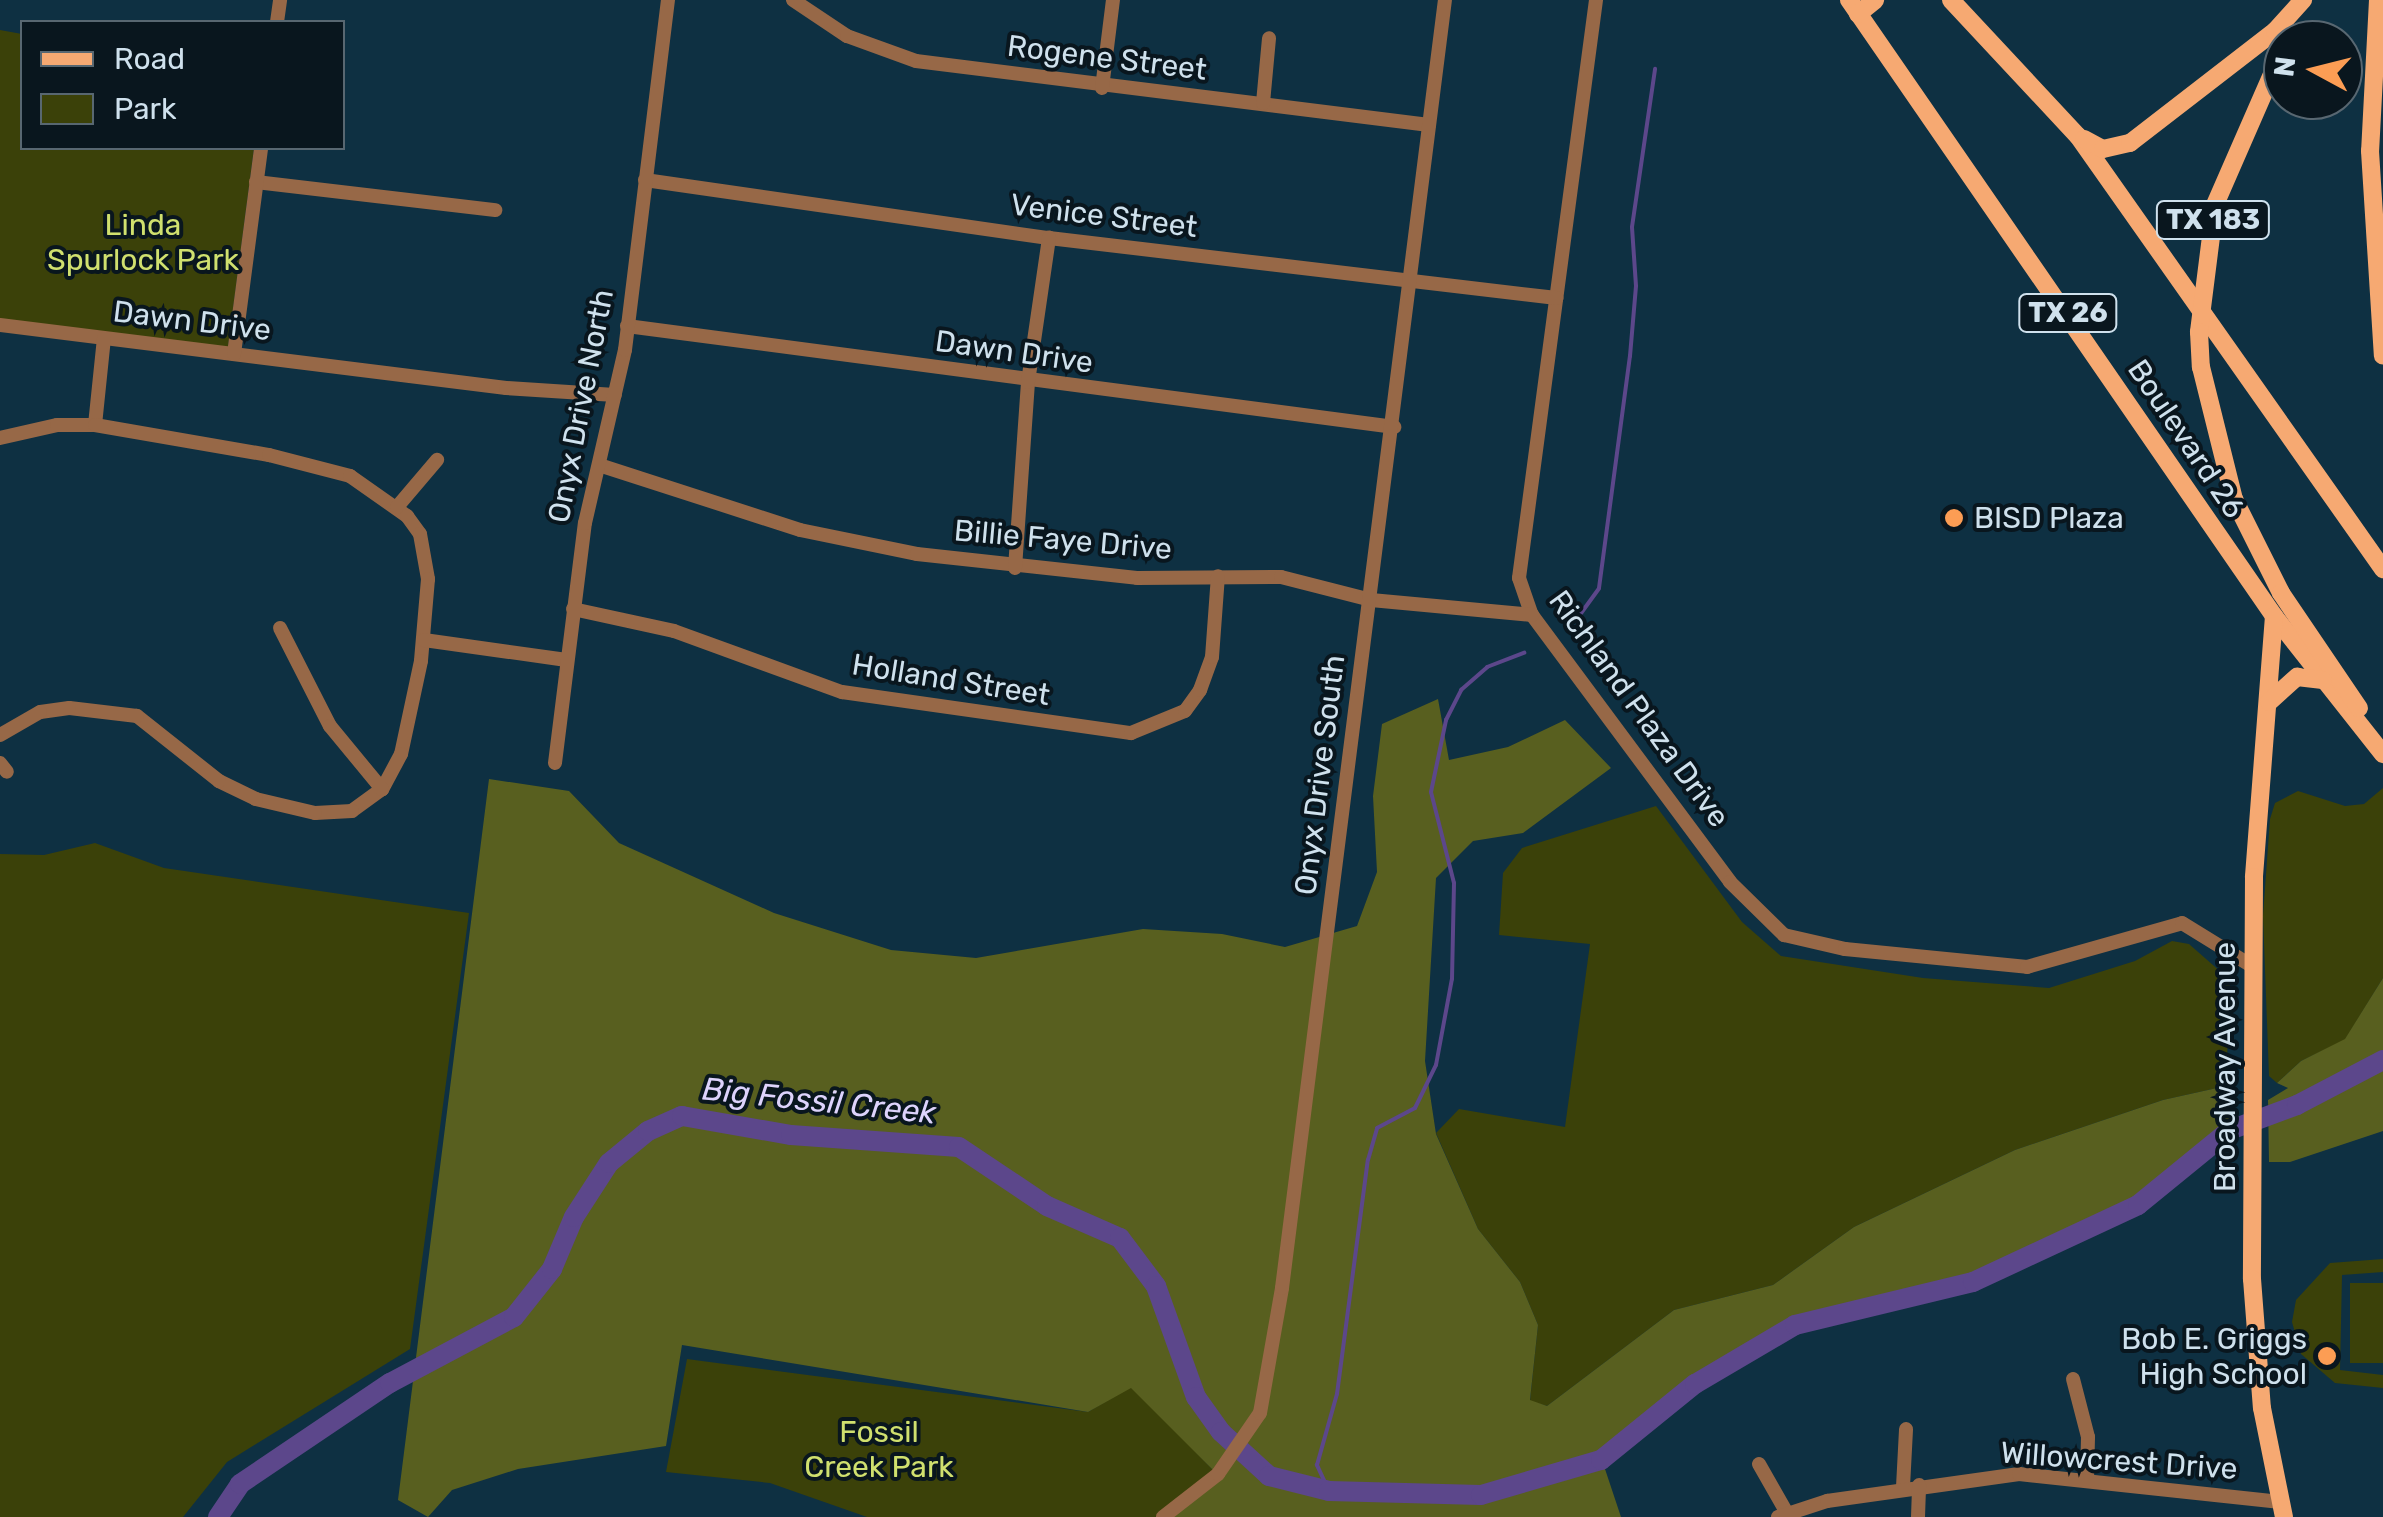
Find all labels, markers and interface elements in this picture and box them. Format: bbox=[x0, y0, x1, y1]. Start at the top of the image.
legend bbox=[20, 20, 345, 150]
north arrow bbox=[2263, 20, 2363, 120]
street label: Rogene Street bbox=[1005, 28, 1209, 88]
text: Road bbox=[114, 41, 185, 77]
text: N bbox=[2267, 55, 2302, 79]
text: Park bbox=[114, 91, 176, 127]
street label: Venice Street bbox=[1009, 187, 1199, 245]
road number: TX 183 bbox=[2156, 197, 2270, 243]
park label: Linda Spurlock Park bbox=[47, 207, 239, 278]
street label: Onyx Drive North bbox=[541, 286, 621, 526]
road number: TX 26 bbox=[2018, 290, 2118, 336]
street label: Dawn Drive bbox=[111, 293, 273, 349]
street label: Dawn Drive bbox=[933, 323, 1095, 381]
street label: Boulevard 26 bbox=[2120, 353, 2252, 525]
place label: BISD Plaza bbox=[1974, 500, 2124, 536]
marker: BISD Plaza bbox=[1943, 507, 1965, 529]
street label: Billie Faye Drive bbox=[953, 513, 1173, 567]
street label: Richland Plaza Drive bbox=[1541, 584, 1737, 834]
street label: Holland Street bbox=[849, 647, 1053, 713]
street label: Onyx Drive South bbox=[1287, 653, 1353, 897]
street label: Broadway Avenue bbox=[2207, 941, 2243, 1193]
water label: Big Fossil Creek bbox=[700, 1070, 938, 1132]
place label: Bob E. Griggs High School bbox=[2121, 1321, 2307, 1392]
marker: Bob E. Griggs High School bbox=[2316, 1345, 2338, 1367]
park label: Fossil Creek Park bbox=[804, 1414, 954, 1484]
street label: Willowcrest Drive bbox=[1999, 1435, 2239, 1487]

